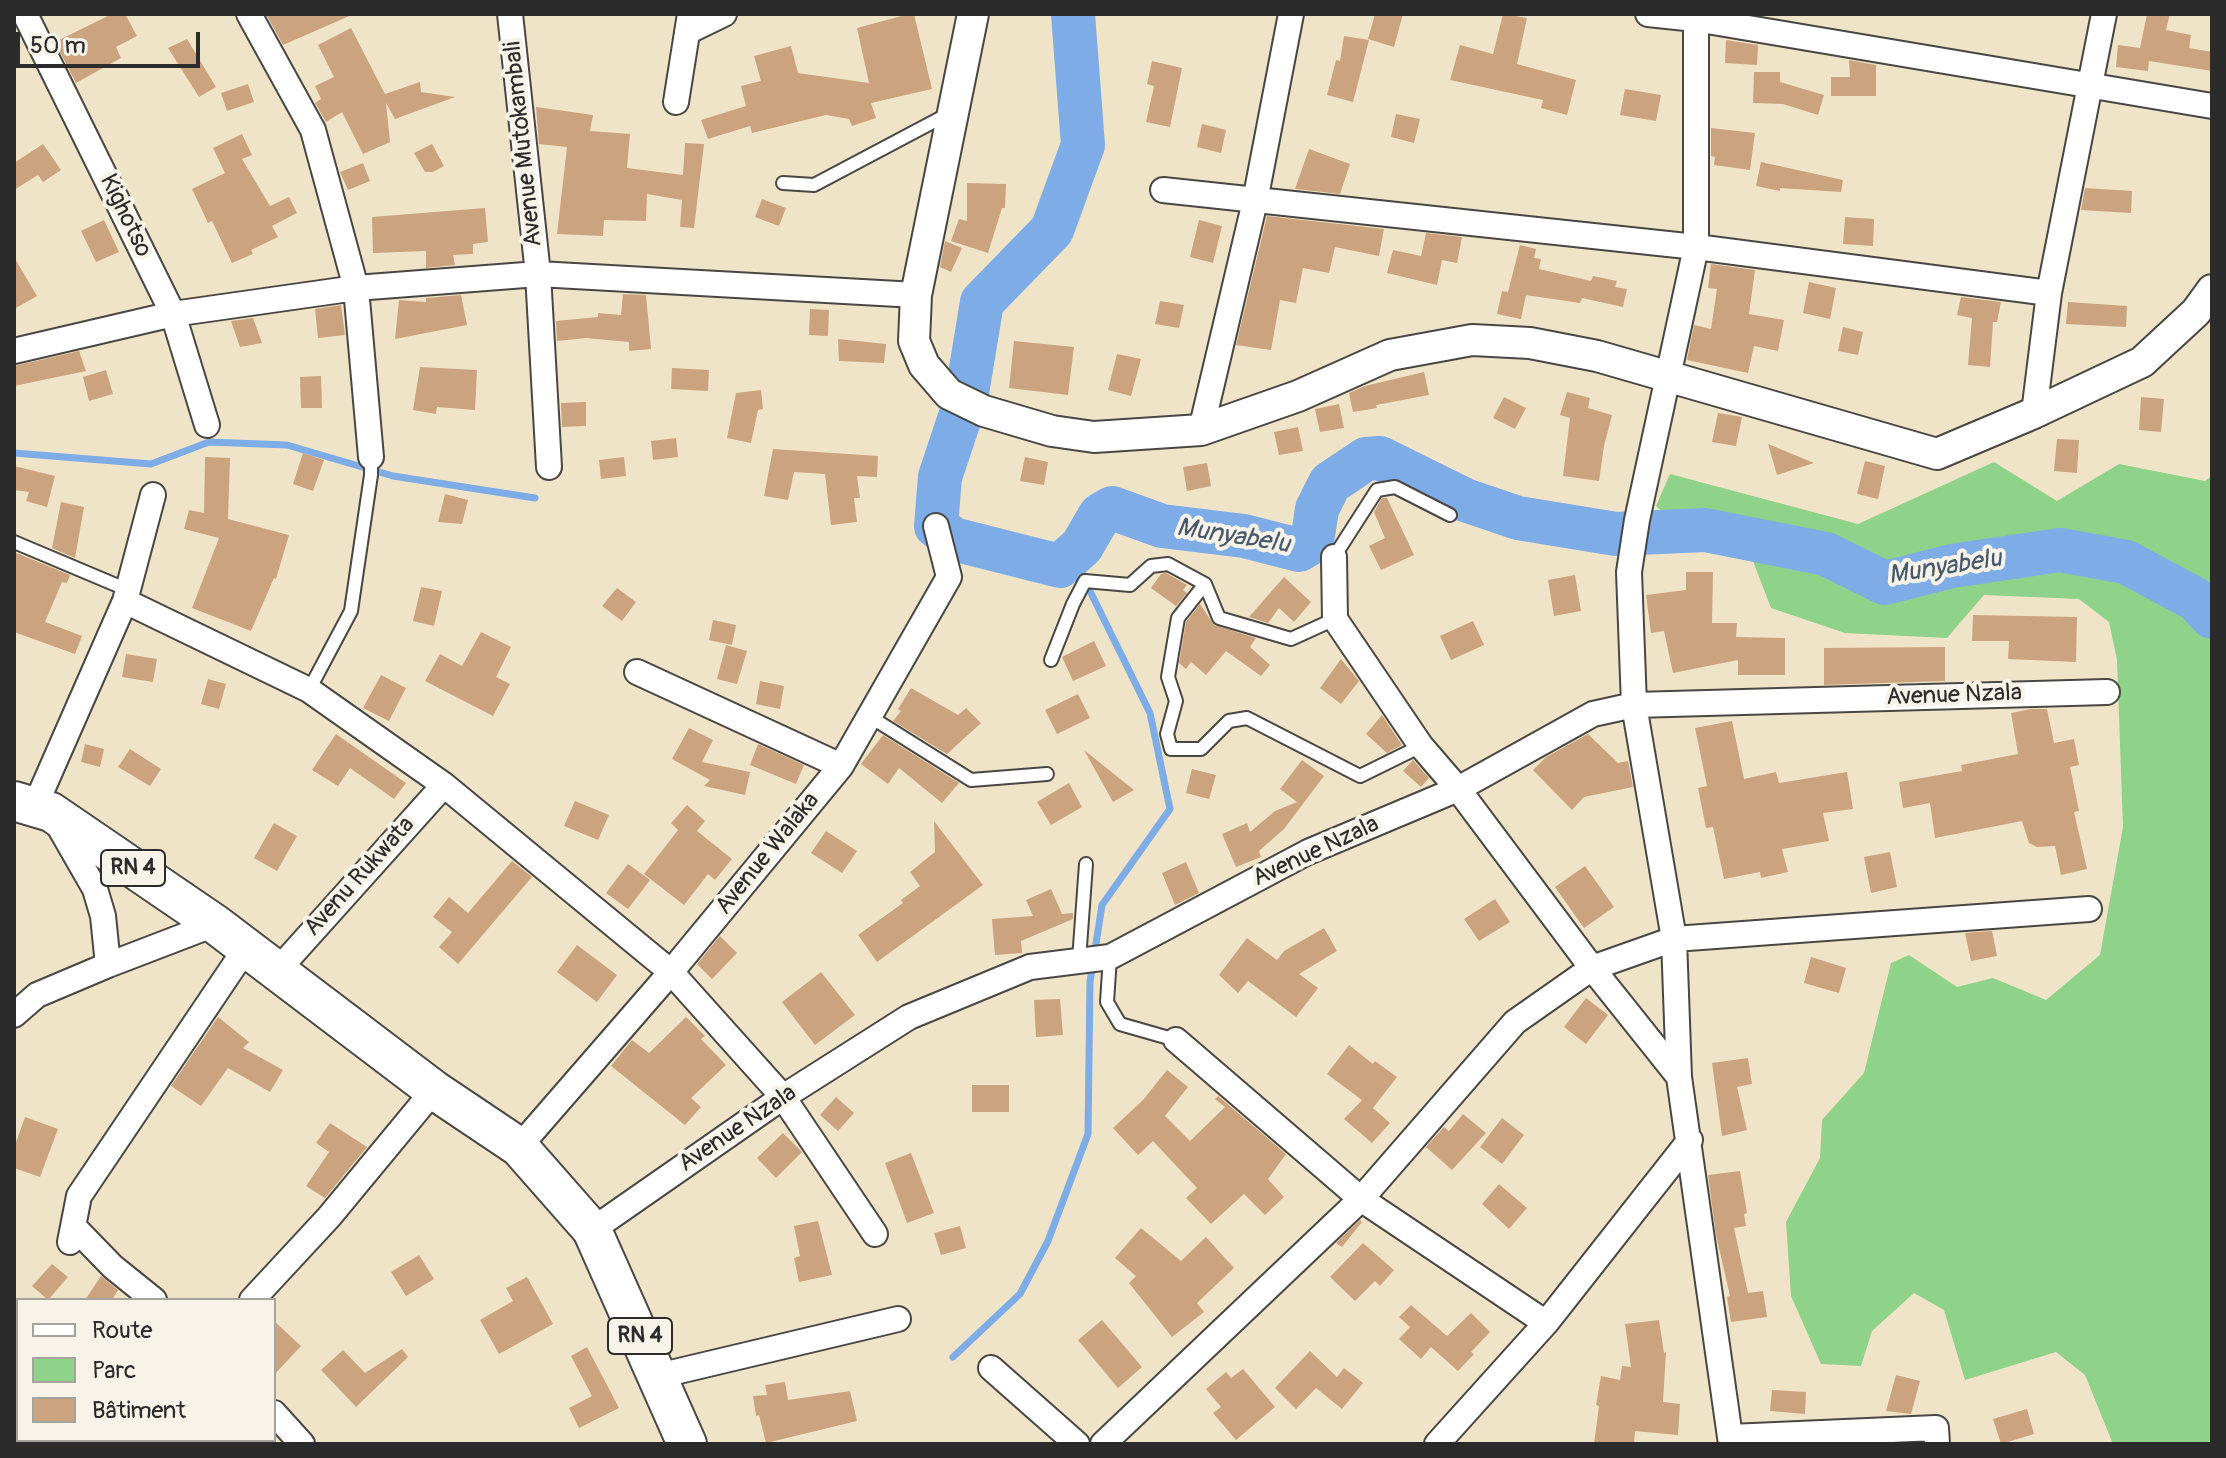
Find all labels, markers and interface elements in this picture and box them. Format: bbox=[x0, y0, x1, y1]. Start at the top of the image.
scale bar bbox=[20, 16, 204, 66]
text: 50 m bbox=[30, 31, 86, 60]
street label: Avenue Mutokambali bbox=[499, 40, 549, 248]
street label: Kighotso bbox=[93, 170, 157, 262]
water label: Munyabelu bbox=[1174, 513, 1292, 561]
water label: Munyabelu bbox=[1886, 544, 2004, 592]
street label: Avenue Nzala bbox=[1886, 679, 2022, 713]
street label: Avenue Walaka bbox=[710, 787, 826, 921]
street label: Avenue Nzala bbox=[1248, 810, 1384, 894]
street label: Avenu Rukwata bbox=[299, 811, 421, 943]
road number: RN 4 bbox=[101, 850, 165, 886]
street label: Avenue Nzala bbox=[674, 1079, 802, 1179]
legend bbox=[16, 1298, 276, 1442]
text: Route bbox=[92, 1316, 152, 1345]
road number: RN 4 bbox=[608, 1318, 672, 1354]
text: Parc bbox=[92, 1356, 136, 1385]
text: Bâtiment bbox=[92, 1396, 186, 1425]

